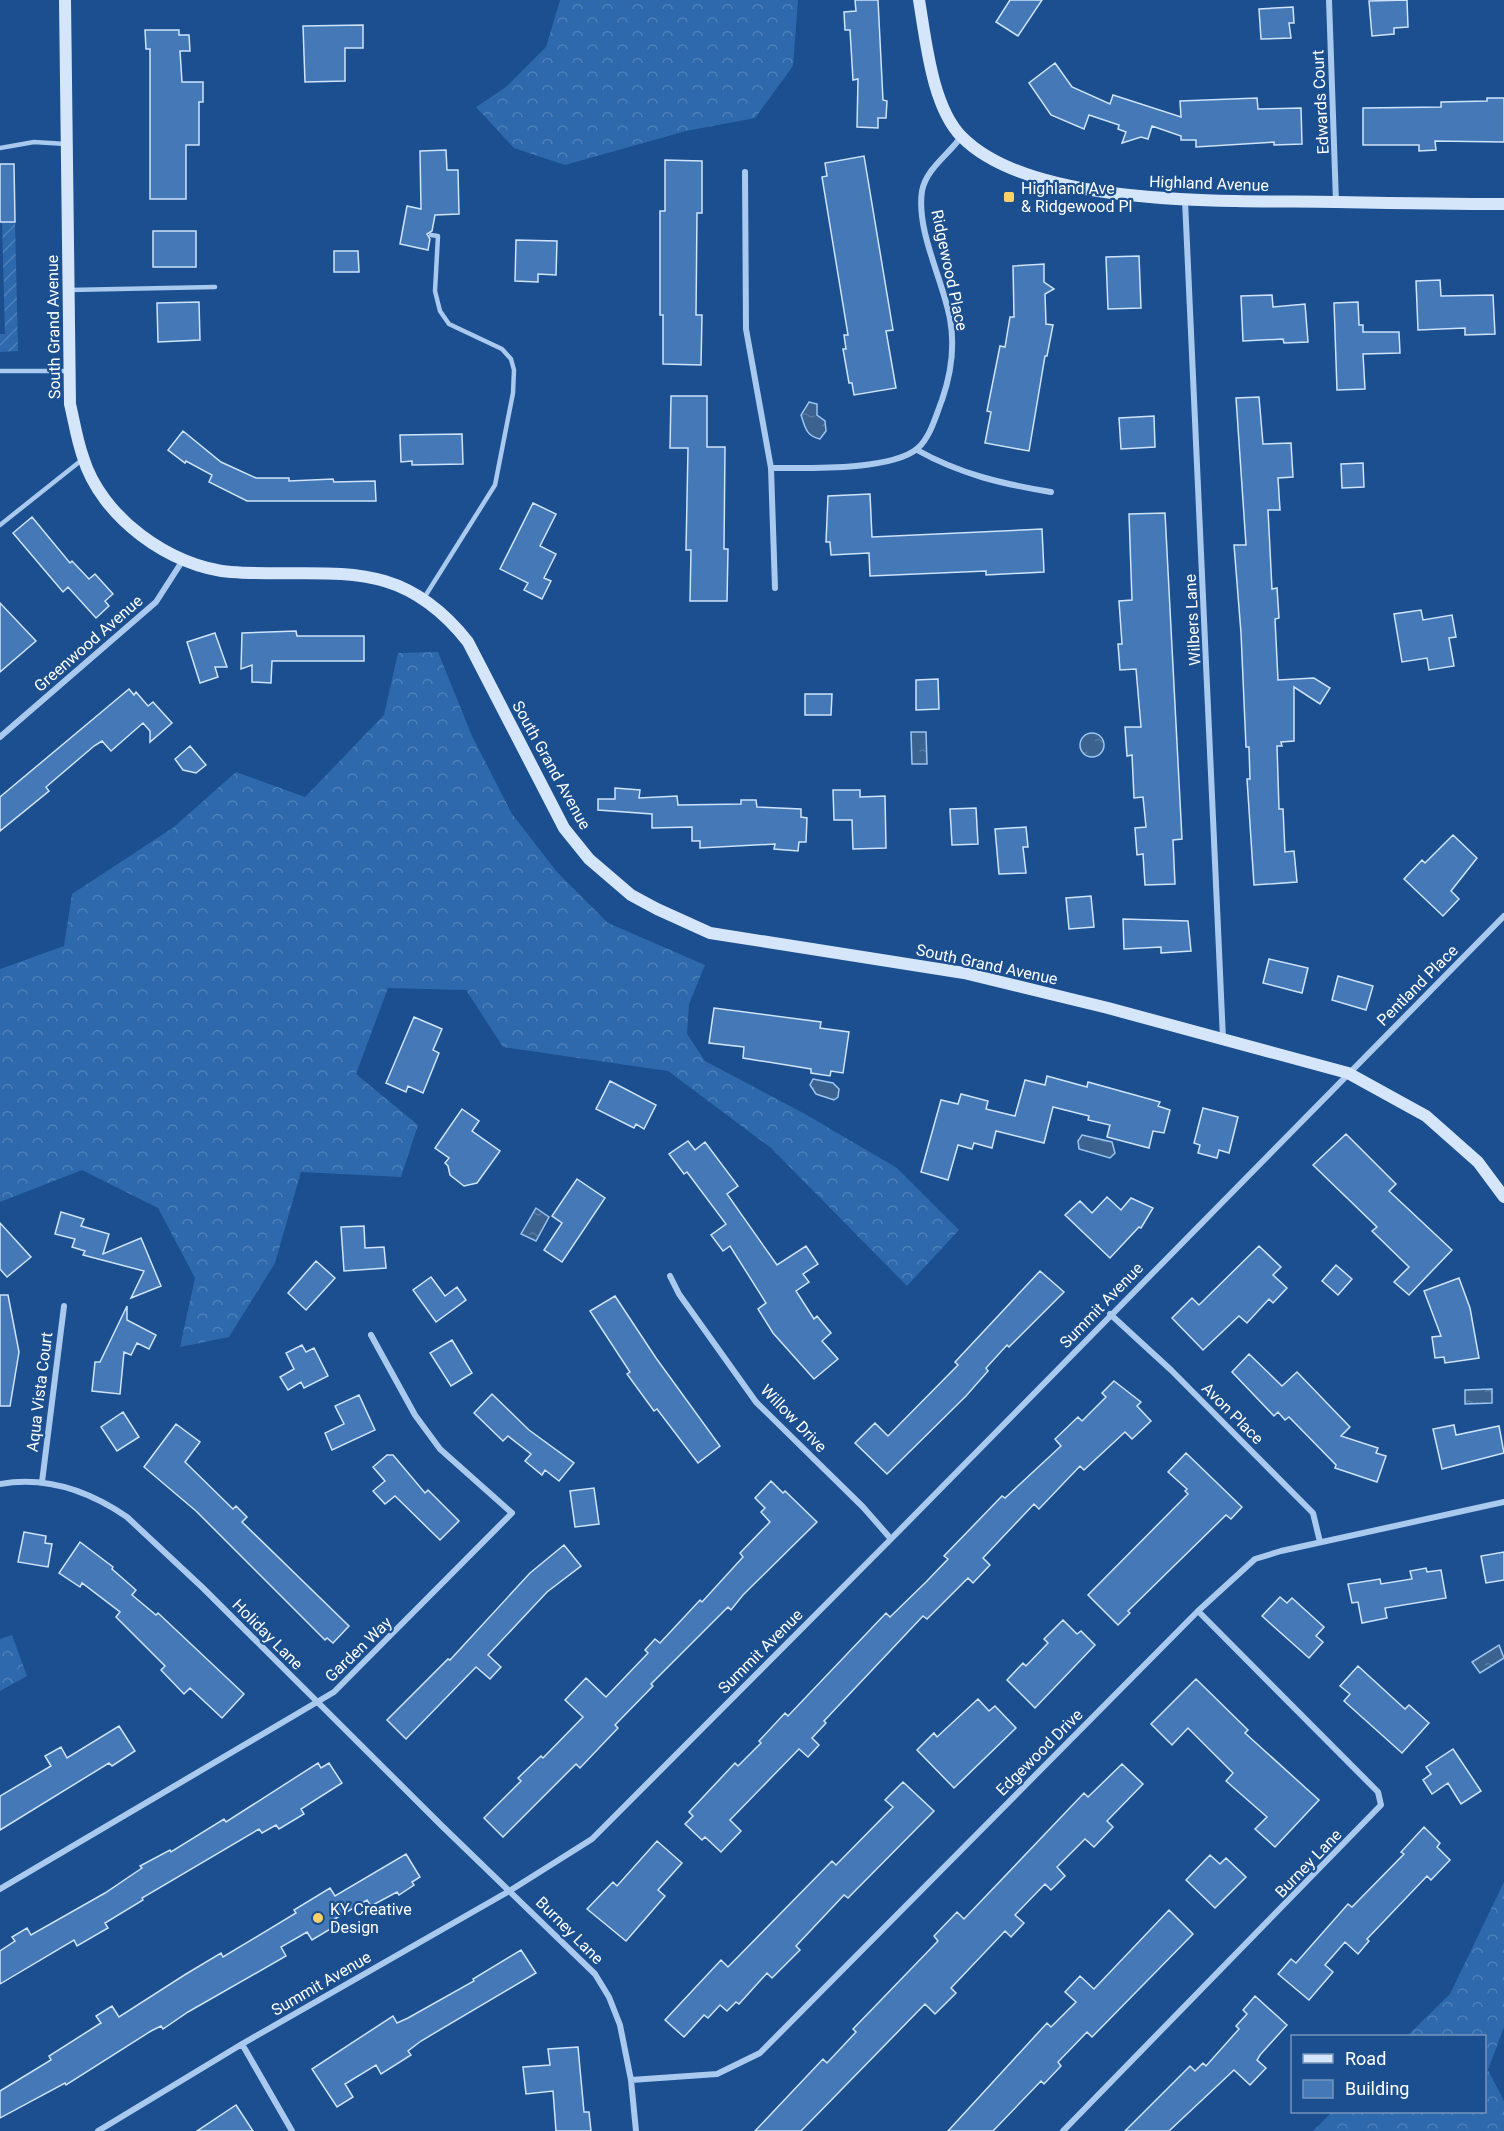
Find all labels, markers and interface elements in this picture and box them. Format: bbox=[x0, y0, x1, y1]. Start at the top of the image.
street label: Edwards Court bbox=[1308, 49, 1333, 155]
street label: Highland Avenue bbox=[1149, 172, 1269, 195]
place label: Highland Ave & Ridgewood Pl bbox=[1021, 179, 1132, 216]
marker: Highland Ave & Ridgewood Pl bbox=[1002, 190, 1016, 204]
street label: Ridgewood Place bbox=[927, 208, 972, 332]
street label: South Grand Avenue bbox=[43, 255, 64, 399]
street label: Wilbers Lane bbox=[1181, 574, 1204, 666]
street label: Greenwood Avenue bbox=[30, 591, 146, 696]
street label: South Grand Avenue bbox=[508, 698, 595, 833]
street label: South Grand Avenue bbox=[914, 940, 1059, 989]
street label: Pentland Place bbox=[1373, 941, 1462, 1030]
street label: Summit Avenue bbox=[1056, 1259, 1147, 1352]
street label: Aqua Vista Court bbox=[23, 1331, 56, 1453]
street label: Avon Place bbox=[1198, 1379, 1267, 1448]
street label: Willow Drive bbox=[757, 1380, 831, 1456]
street label: Holiday Lane bbox=[228, 1595, 307, 1674]
street label: Summit Avenue bbox=[714, 1605, 807, 1698]
street label: Garden Way bbox=[321, 1613, 396, 1686]
street label: Edgewood Drive bbox=[992, 1705, 1087, 1800]
street label: Burney Lane bbox=[1271, 1825, 1346, 1901]
street label: Burney Lane bbox=[532, 1893, 607, 1968]
place label: KY Creative Design bbox=[330, 1900, 412, 1937]
marker: KY Creative Design bbox=[311, 1911, 325, 1925]
street label: Summit Avenue bbox=[268, 1947, 374, 2020]
legend bbox=[1291, 2035, 1486, 2113]
text: Road bbox=[1345, 2048, 1386, 2069]
text: Building bbox=[1345, 2078, 1409, 2099]

